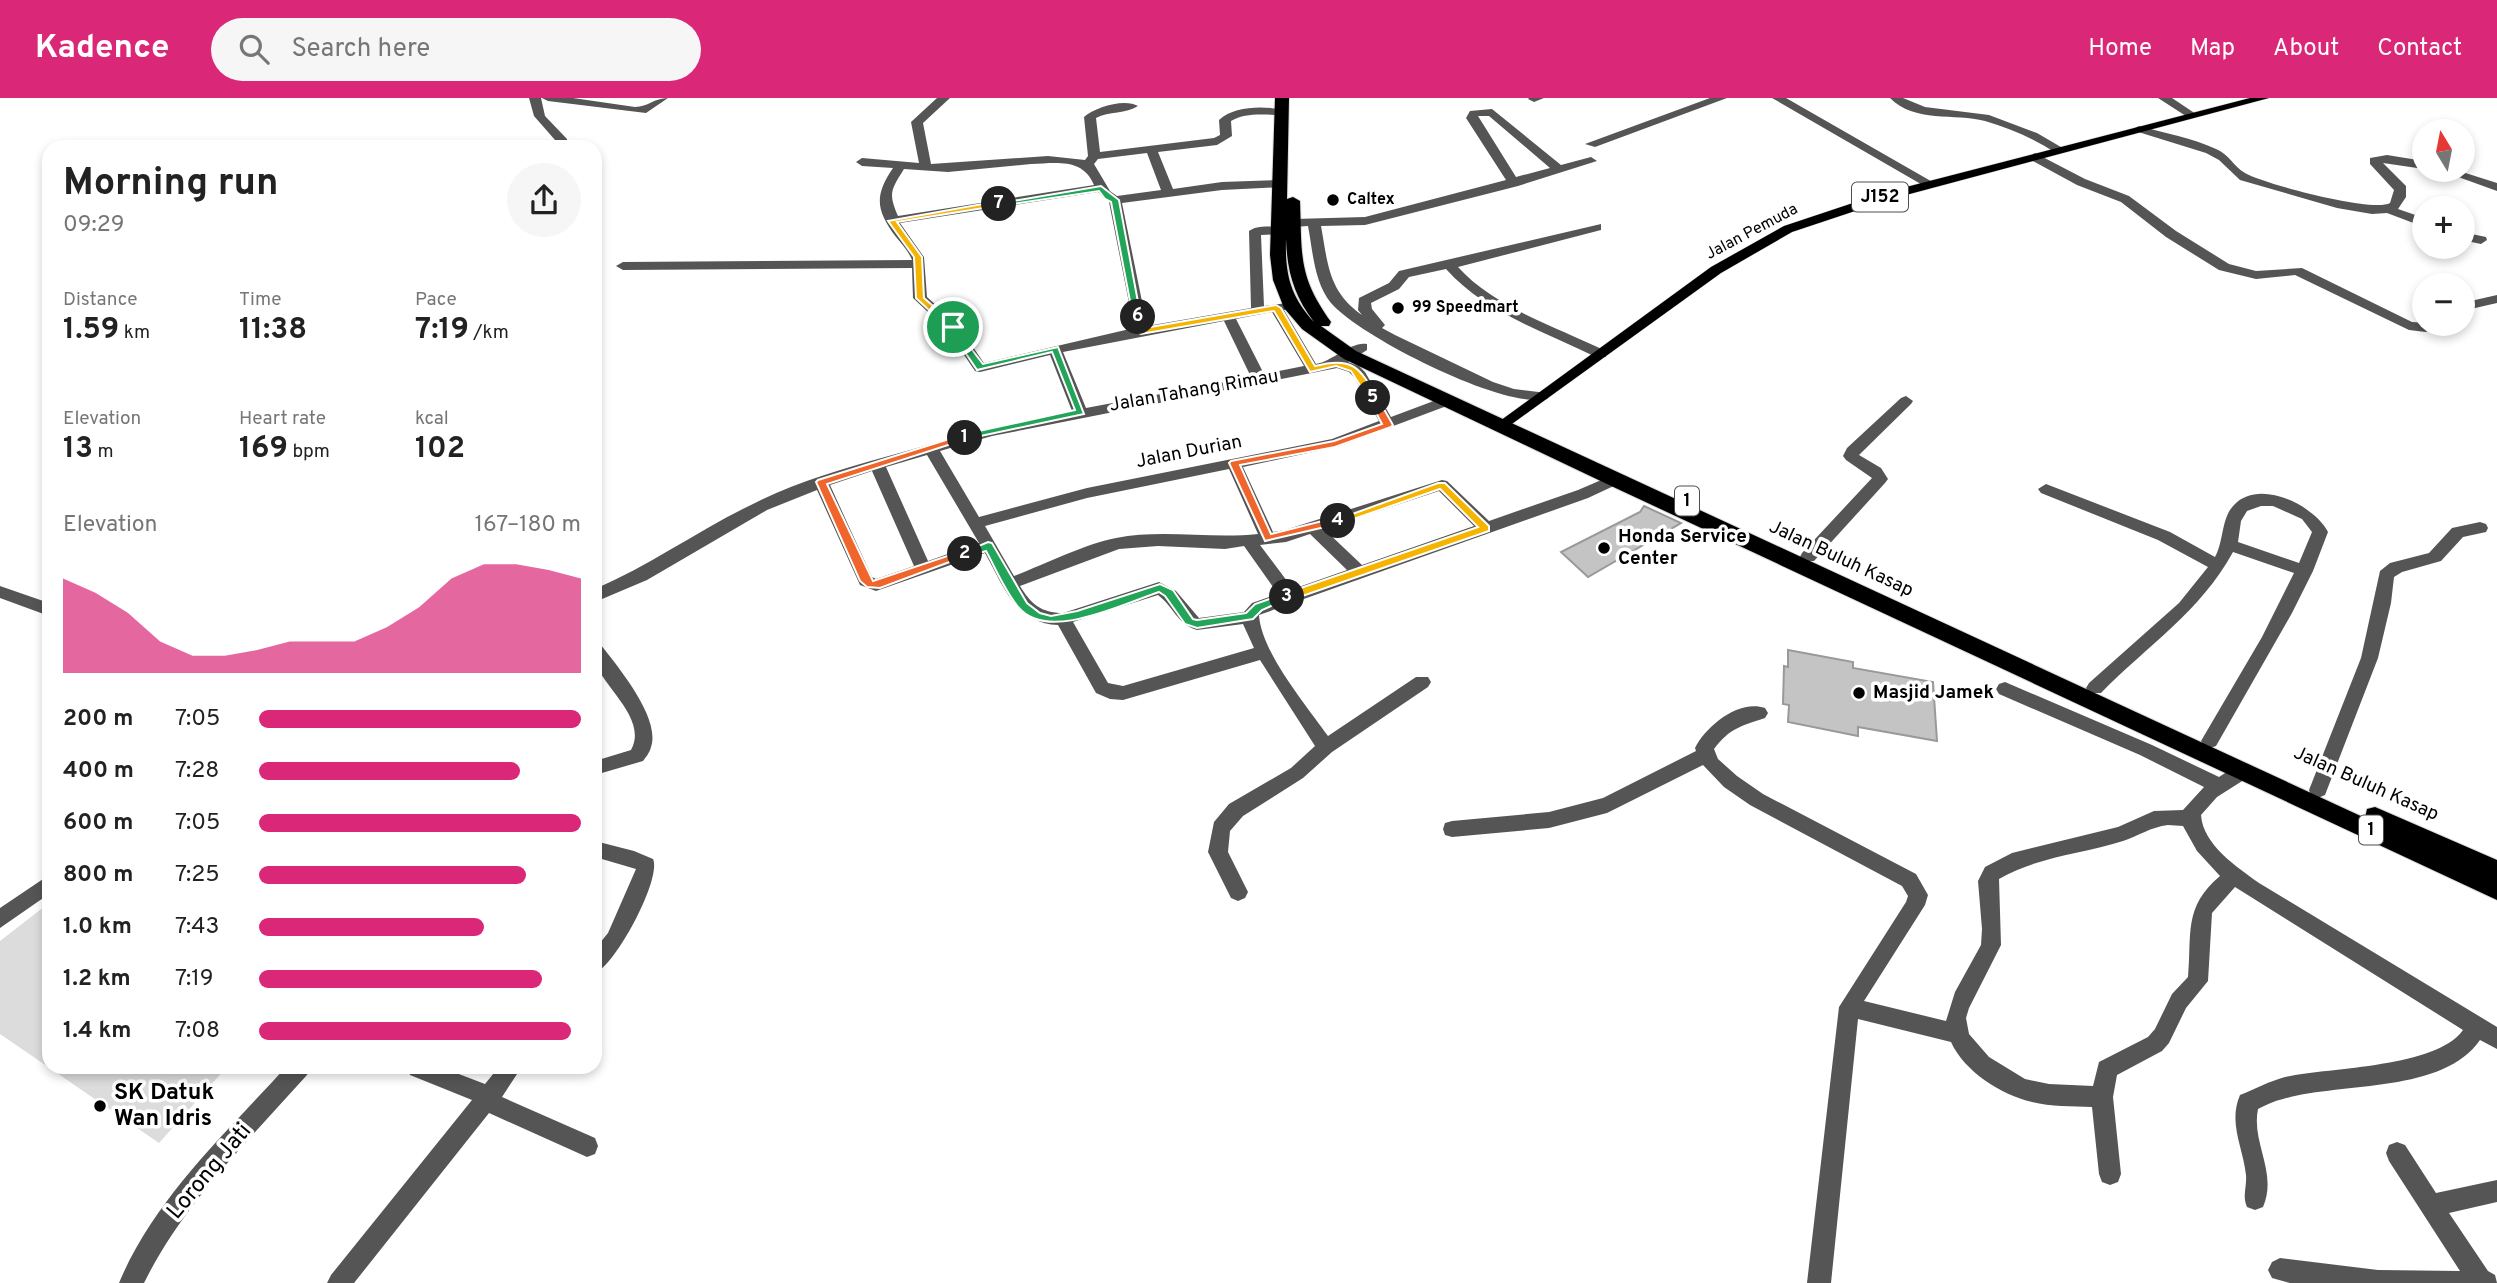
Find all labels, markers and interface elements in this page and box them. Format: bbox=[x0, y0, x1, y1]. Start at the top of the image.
search box bbox=[211, 18, 701, 81]
text: Kadence bbox=[35, 28, 169, 70]
icon: search bbox=[235, 30, 273, 68]
text: Search here bbox=[291, 33, 430, 66]
text: Home bbox=[2088, 34, 2152, 64]
text: Map bbox=[2190, 34, 2235, 64]
text: About bbox=[2273, 34, 2339, 64]
text: Contact bbox=[2377, 34, 2462, 64]
north arrow bbox=[2412, 119, 2474, 182]
map controls bbox=[2412, 119, 2475, 336]
text: Morning run bbox=[63, 160, 279, 209]
button: share bbox=[507, 163, 581, 237]
road number: J152 bbox=[1852, 182, 1908, 212]
pin: 7 bbox=[982, 186, 1016, 222]
place label: Caltex bbox=[1347, 190, 1395, 210]
text: 7 bbox=[993, 191, 1004, 215]
marker: Caltex bbox=[1325, 192, 1341, 208]
button: + bbox=[2412, 196, 2475, 259]
street label: Jalan Pemuda bbox=[1702, 199, 1802, 265]
text: 09:29 bbox=[63, 211, 124, 240]
button: − bbox=[2412, 273, 2475, 336]
text: Distance bbox=[63, 288, 138, 312]
text: Time bbox=[239, 288, 282, 312]
text: Pace bbox=[415, 288, 457, 312]
pin bbox=[923, 297, 983, 357]
place label: 99 Speedmart bbox=[1412, 298, 1519, 318]
pin: 6 bbox=[1120, 300, 1156, 334]
marker: 99 Speedmart bbox=[1390, 300, 1406, 316]
text: 6 bbox=[1132, 304, 1143, 328]
icon: arrive bbox=[934, 308, 972, 346]
text: 1.59 bbox=[63, 312, 119, 349]
text: 11:38 bbox=[239, 312, 307, 349]
text: 7:19 bbox=[415, 312, 469, 349]
text: km bbox=[119, 321, 150, 345]
text: /km bbox=[469, 321, 509, 345]
street label: Jalan Tahang Rimau bbox=[1108, 364, 1280, 418]
pin: 5 bbox=[1356, 380, 1390, 416]
text: 5 bbox=[1367, 385, 1378, 409]
text: Elevation bbox=[63, 407, 141, 431]
text: Heart rate bbox=[239, 407, 326, 431]
text: kcal bbox=[415, 407, 449, 431]
pin: 1 bbox=[948, 420, 982, 456]
text: 1 bbox=[961, 425, 968, 449]
street label: Jalan Durian bbox=[1134, 430, 1244, 474]
text: 13 bbox=[63, 431, 93, 468]
text: 169 bbox=[239, 431, 288, 468]
text: 102 bbox=[415, 431, 465, 468]
text: m bbox=[93, 440, 114, 464]
text: bpm bbox=[288, 440, 330, 464]
road number: 1 bbox=[1675, 486, 1699, 516]
pin: 4 bbox=[1320, 504, 1356, 538]
text: 4 bbox=[1331, 508, 1344, 532]
text: Elevation bbox=[63, 511, 158, 540]
text: 167–180 m bbox=[475, 511, 581, 540]
street label: Jalan Buluh Kasap bbox=[1765, 515, 1917, 603]
place label: Honda Service Center bbox=[1618, 525, 1747, 571]
pin: 2 bbox=[948, 536, 982, 572]
marker: Honda Service Center bbox=[1596, 540, 1612, 556]
text: 2 bbox=[959, 541, 970, 565]
pin: 3 bbox=[1270, 580, 1304, 614]
text: 3 bbox=[1281, 584, 1292, 608]
place label: Masjid Jamek bbox=[1873, 681, 1994, 705]
marker: Masjid Jamek bbox=[1851, 685, 1867, 701]
text: 200 m bbox=[63, 705, 133, 734]
text: 7:05 bbox=[175, 705, 220, 734]
street label: Jalan Buluh Kasap bbox=[2290, 741, 2442, 827]
text: 400 m bbox=[63, 757, 134, 786]
text: 7:28 bbox=[175, 757, 219, 786]
text: 600 m bbox=[63, 809, 133, 838]
text: 7:05 bbox=[175, 809, 220, 838]
road number: 1 bbox=[2359, 816, 2383, 844]
text: 800 m bbox=[63, 861, 133, 890]
text: 7:25 bbox=[175, 861, 220, 890]
text: 1.0 km bbox=[63, 913, 132, 942]
text: 7:43 bbox=[175, 913, 219, 942]
text: 1.2 km bbox=[63, 965, 131, 994]
text: 7:19 bbox=[175, 965, 214, 994]
text: 1.4 km bbox=[63, 1017, 131, 1046]
text: 7:08 bbox=[175, 1017, 220, 1046]
place label: SK Datuk Wan Idris bbox=[114, 1079, 214, 1134]
marker: SK Datuk Wan Idris bbox=[92, 1098, 108, 1114]
street label: Lorong Jati bbox=[161, 1118, 259, 1226]

